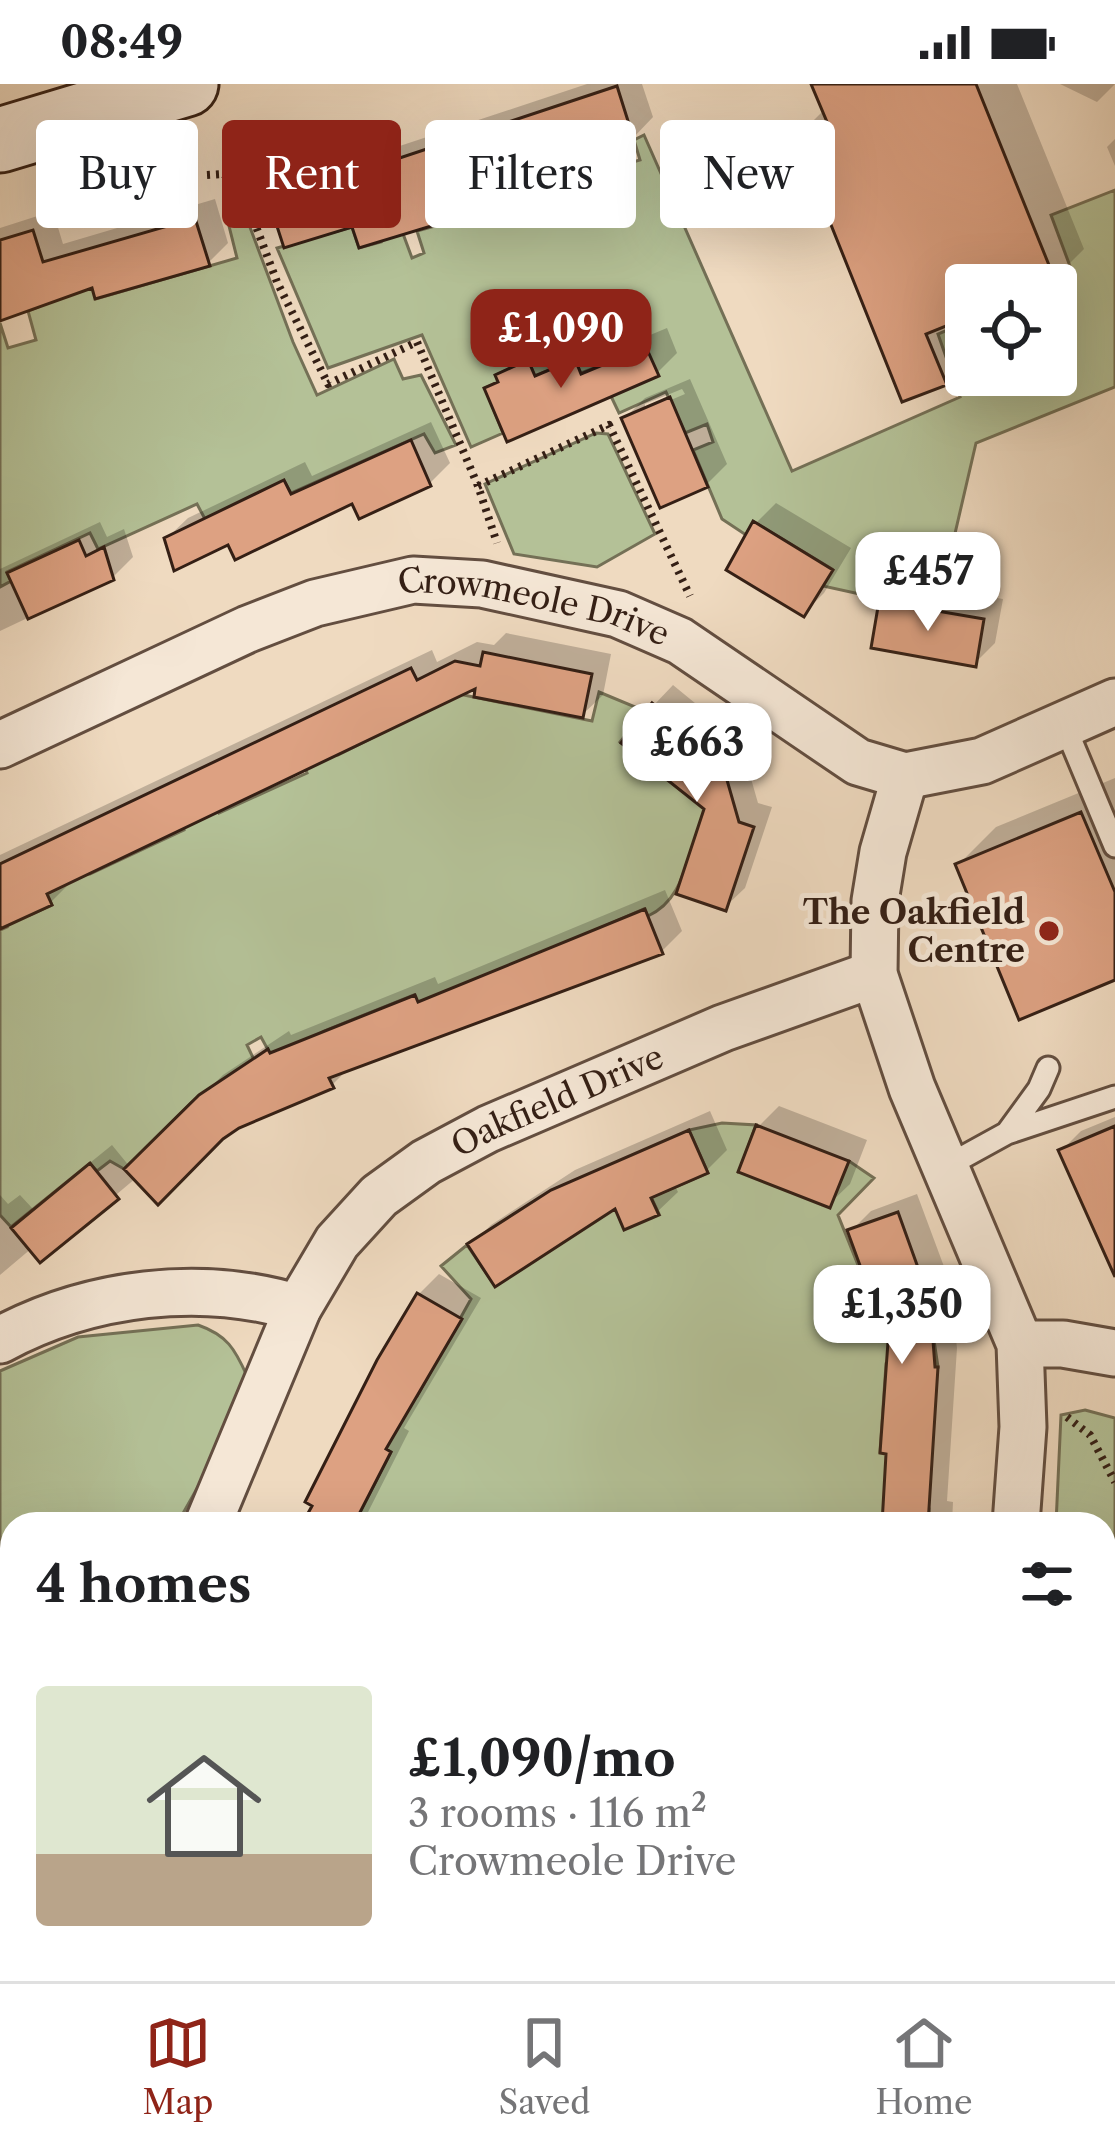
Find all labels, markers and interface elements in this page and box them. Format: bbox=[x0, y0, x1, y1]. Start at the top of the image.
text: 08:49 bbox=[60, 14, 183, 70]
chip: Buy bbox=[36, 120, 198, 228]
chip: Rent bbox=[222, 120, 401, 228]
chip: Filters bbox=[425, 120, 636, 228]
chip: New bbox=[660, 120, 835, 228]
map controls bbox=[945, 264, 1077, 396]
button: locate bbox=[945, 264, 1077, 396]
pin: £1,090 bbox=[463, 289, 659, 391]
text: £1,090 bbox=[498, 304, 624, 352]
pin: £457 bbox=[857, 532, 999, 634]
text: £457 bbox=[882, 547, 974, 595]
street label: Crowmeole Drive bbox=[393, 558, 676, 654]
pin: £663 bbox=[626, 703, 768, 805]
text: £663 bbox=[650, 718, 744, 766]
place label: The Oakfield Centre bbox=[803, 892, 1025, 971]
marker: The Oakfield Centre bbox=[1036, 918, 1062, 944]
street label: Oakfield Drive bbox=[444, 1036, 669, 1165]
pin: £1,350 bbox=[804, 1265, 1000, 1367]
text: £1,350 bbox=[841, 1280, 963, 1328]
icon: filters bbox=[1014, 1551, 1080, 1617]
text: 4 homes bbox=[36, 1553, 251, 1615]
text: £1,090/mo bbox=[408, 1727, 676, 1789]
icon: home bbox=[132, 1734, 276, 1878]
text: 3 rooms · 116 m² bbox=[408, 1789, 707, 1837]
text: Crowmeole Drive bbox=[408, 1837, 736, 1885]
tab: Map bbox=[143, 2010, 213, 2123]
tab: Saved bbox=[499, 2010, 590, 2123]
tab: Home bbox=[875, 2010, 972, 2123]

